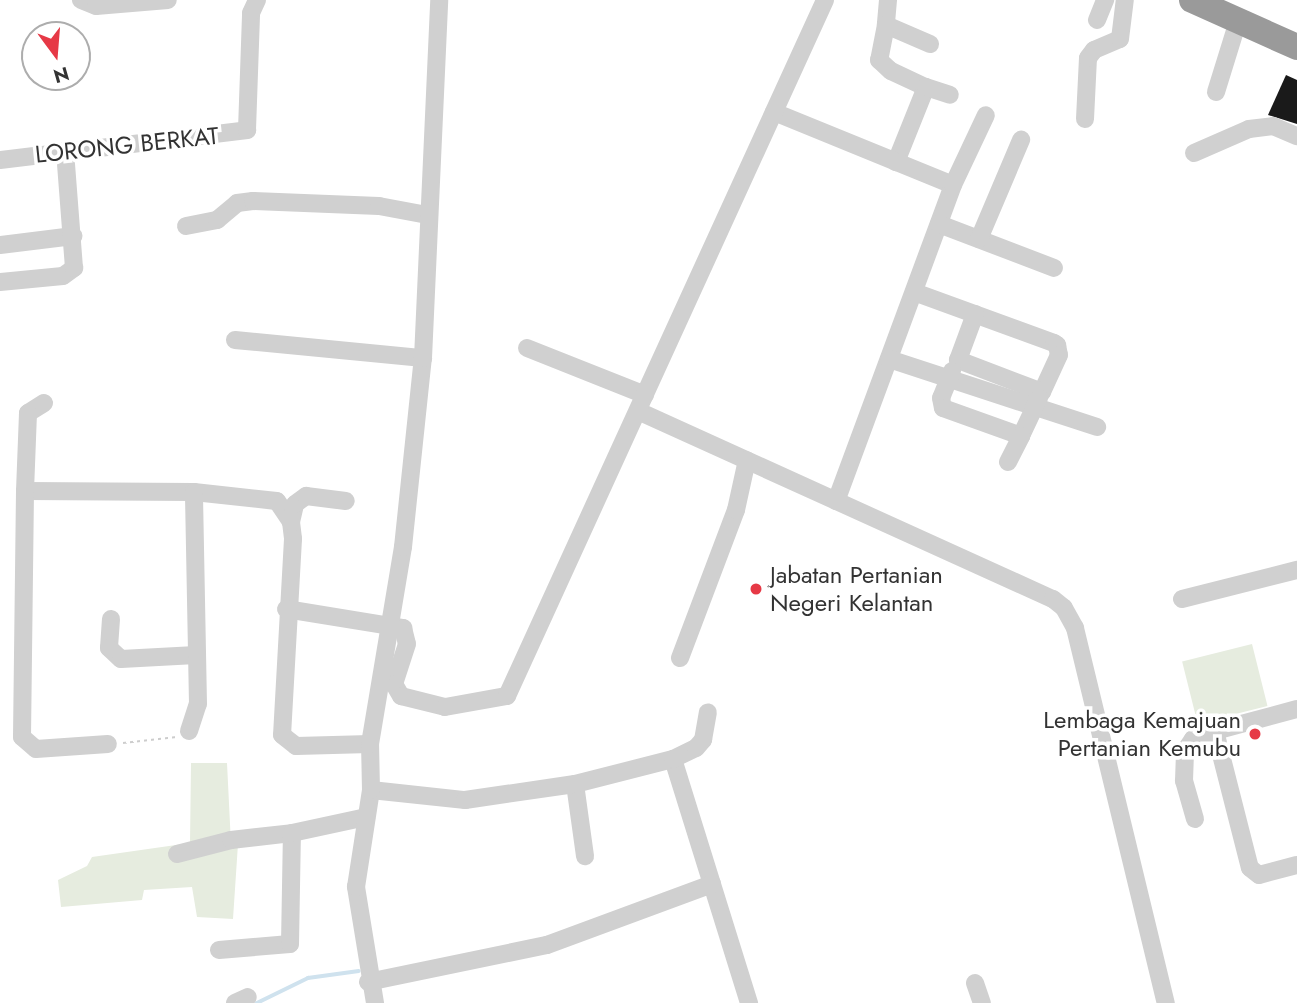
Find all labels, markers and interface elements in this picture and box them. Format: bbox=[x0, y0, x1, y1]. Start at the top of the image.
north arrow bbox=[21, 21, 91, 91]
text: N bbox=[50, 60, 72, 90]
street label: LORONG BERKAT bbox=[34, 121, 220, 169]
place label: Jabatan Pertanian Negeri Kelantan bbox=[770, 561, 943, 617]
marker: Jabatan Pertanian Negeri Kelantan bbox=[748, 581, 764, 597]
place label: Lembaga Kemajuan Pertanian Kemubu bbox=[1043, 706, 1241, 762]
marker: Lembaga Kemajuan Pertanian Kemubu bbox=[1247, 726, 1263, 742]

